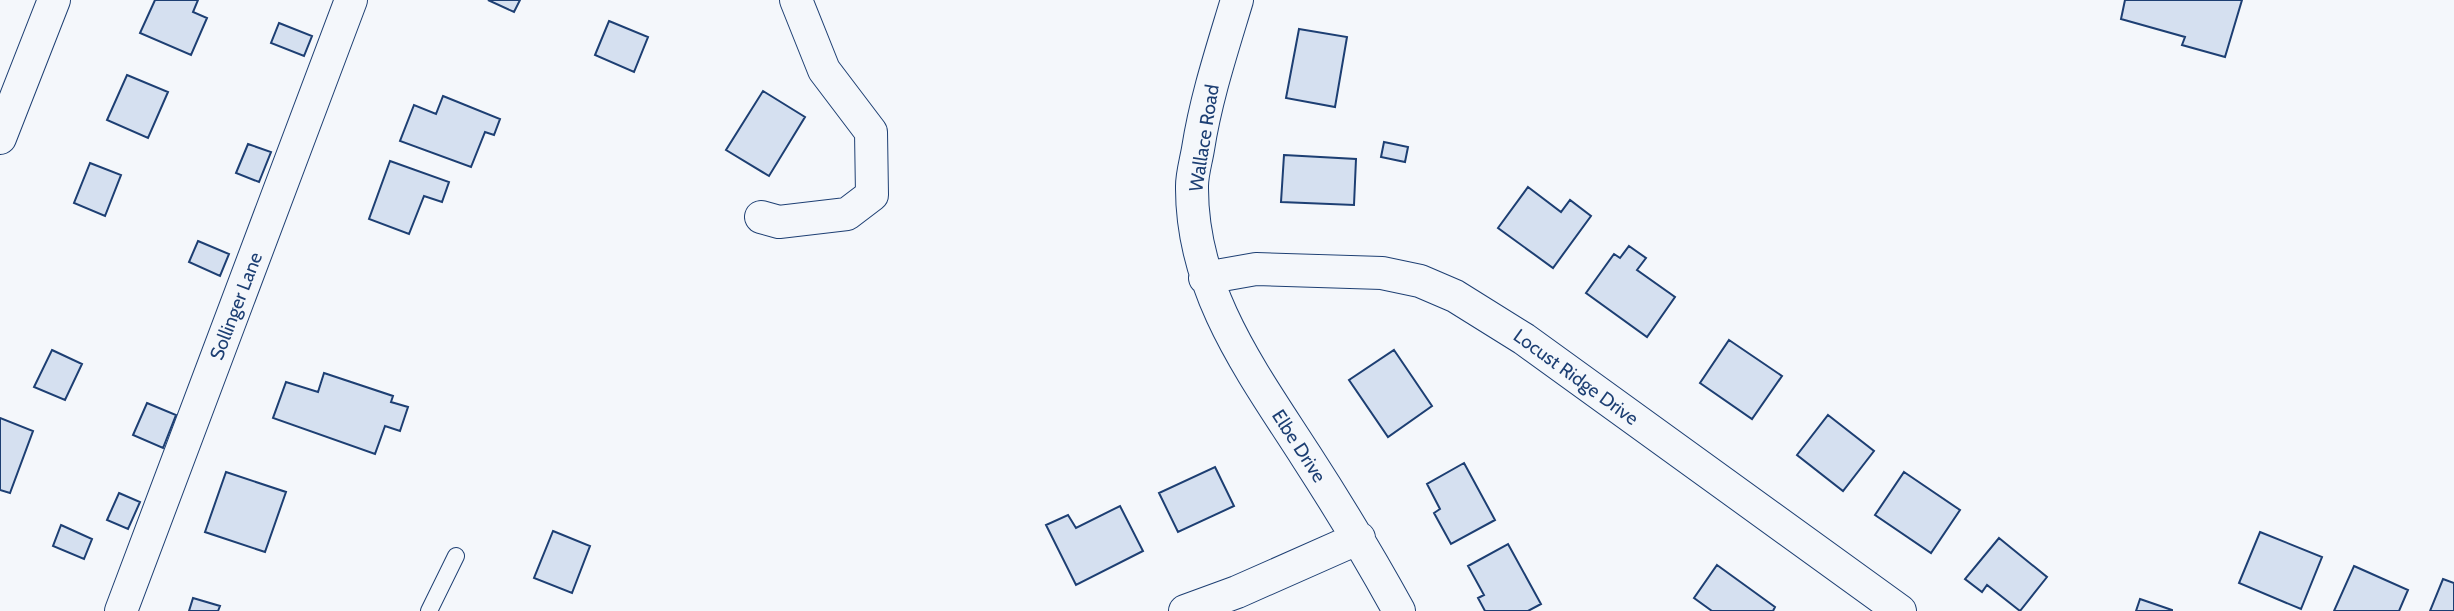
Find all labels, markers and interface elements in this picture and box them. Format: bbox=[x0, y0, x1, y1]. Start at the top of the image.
street label: Wallace Road bbox=[1184, 83, 1224, 193]
street label: Sollinger Lane bbox=[205, 249, 267, 363]
street label: Locust Ridge Drive bbox=[1509, 324, 1643, 430]
street label: Elbe Drive bbox=[1267, 405, 1331, 487]

